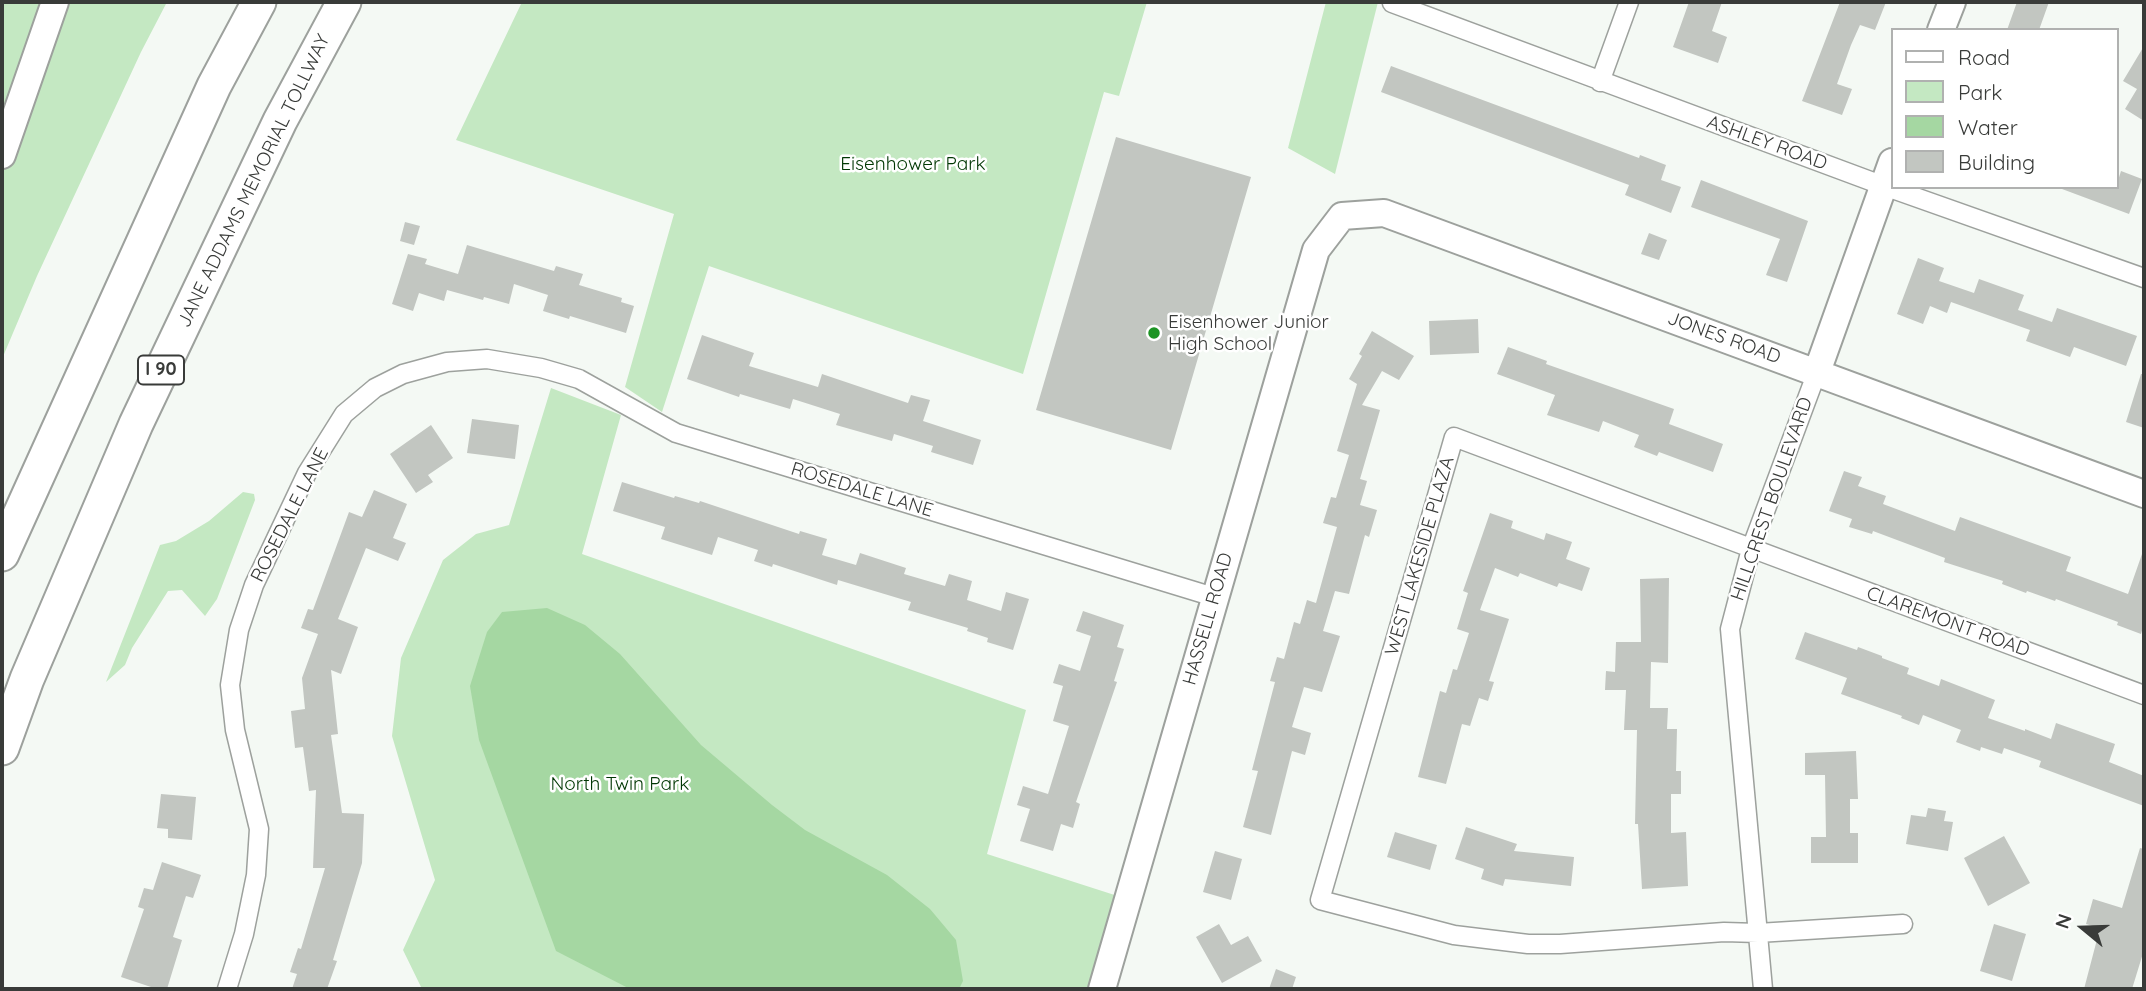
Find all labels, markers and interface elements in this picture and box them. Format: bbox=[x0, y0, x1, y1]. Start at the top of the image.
legend bbox=[1890, 28, 2118, 189]
street label: JANE ADDAMS MEMORIAL TOLLWAY bbox=[173, 31, 335, 331]
text: Road bbox=[1958, 44, 2010, 70]
text: Park bbox=[1958, 79, 2002, 105]
street label: ASHLEY ROAD bbox=[1704, 111, 1830, 175]
text: Water bbox=[1958, 114, 2018, 140]
text: Building bbox=[1958, 149, 2035, 175]
park label: Eisenhower Park bbox=[840, 153, 986, 175]
street label: JONES ROAD bbox=[1664, 307, 1784, 369]
place label: Eisenhower Junior High School bbox=[1168, 311, 1329, 355]
marker: Eisenhower Junior High School bbox=[1146, 325, 1162, 341]
road number: I 90 bbox=[138, 356, 184, 384]
street label: HILLCREST BOULEVARD bbox=[1726, 394, 1818, 604]
street label: ROSEDALE LANE bbox=[246, 444, 334, 586]
street label: WEST LAKESIDE PLAZA bbox=[1381, 454, 1459, 658]
street label: ROSEDALE LANE bbox=[788, 458, 936, 522]
street label: HASSELL ROAD bbox=[1178, 550, 1238, 688]
street label: CLAREMONT ROAD bbox=[1863, 582, 2033, 662]
park label: North Twin Park bbox=[551, 773, 689, 795]
north arrow bbox=[2048, 893, 2118, 963]
text: N bbox=[2050, 911, 2077, 932]

